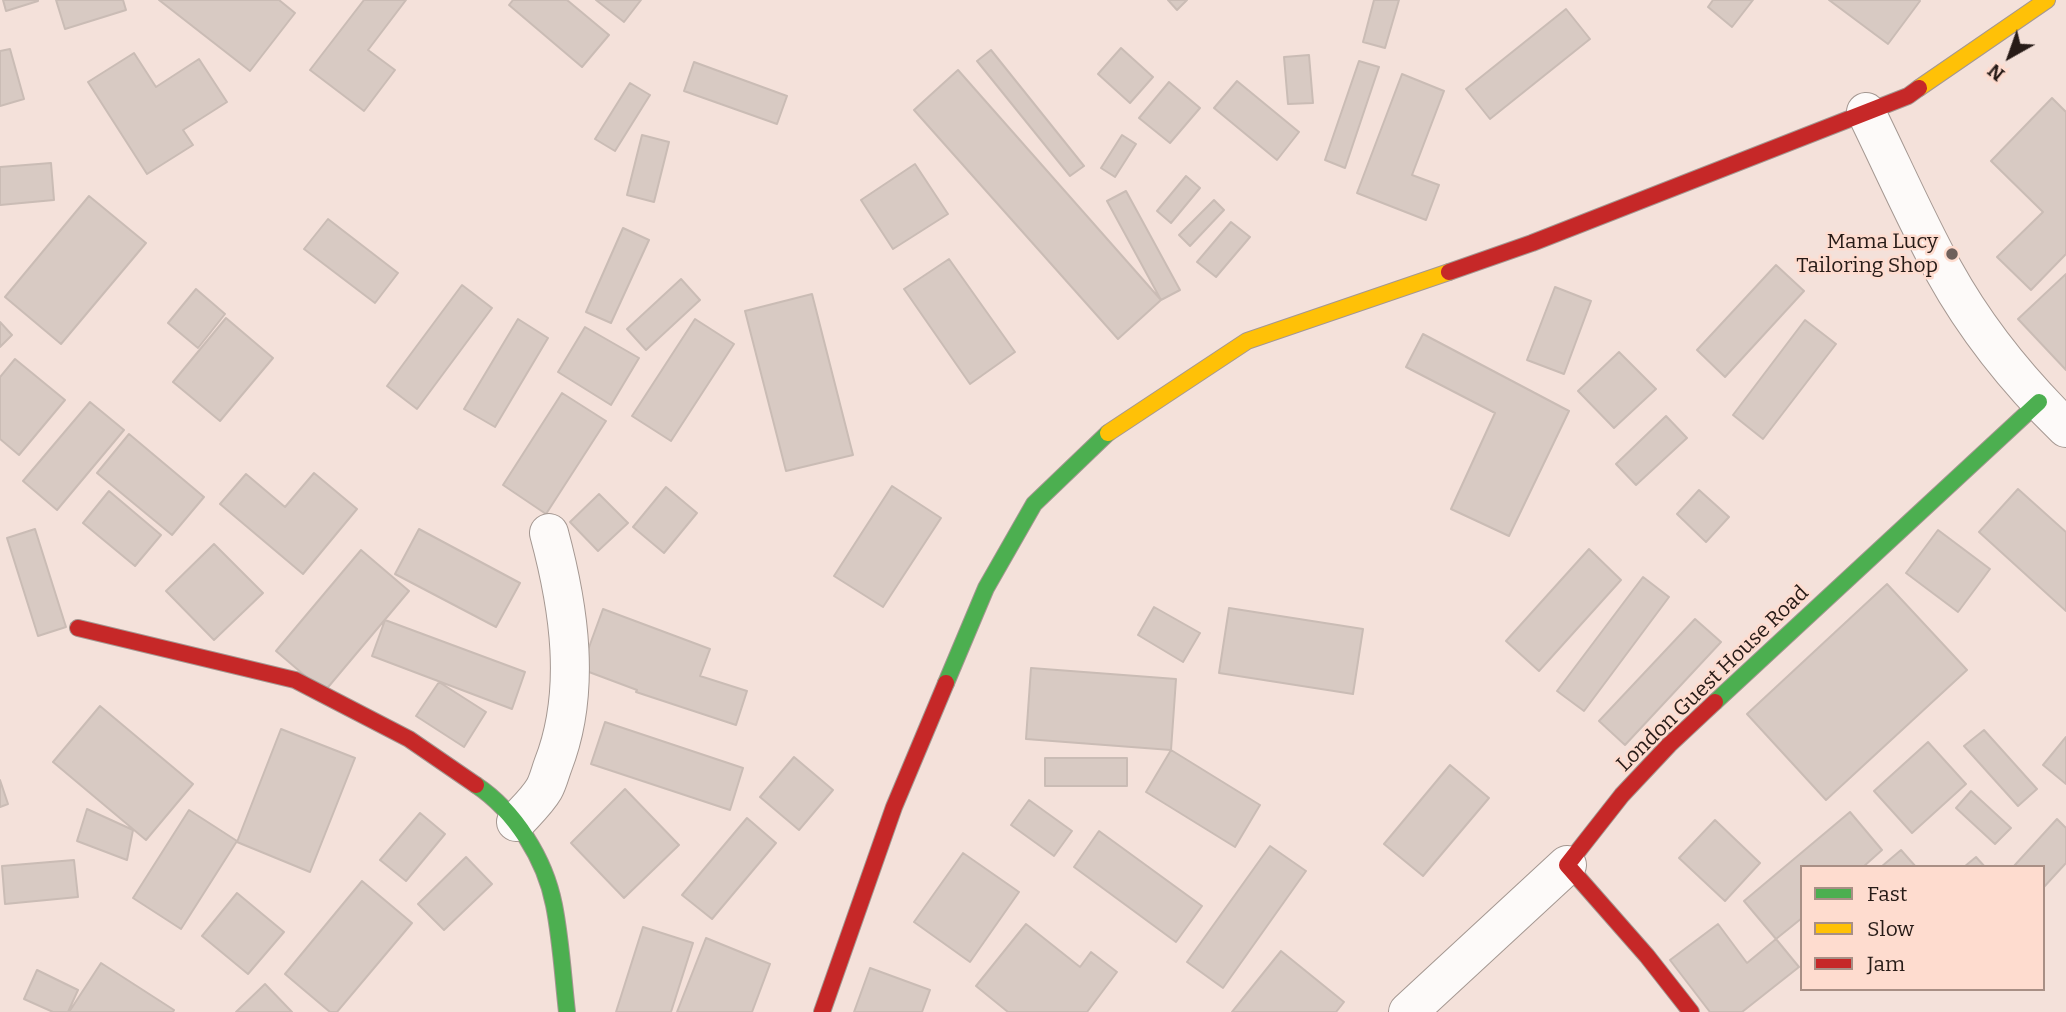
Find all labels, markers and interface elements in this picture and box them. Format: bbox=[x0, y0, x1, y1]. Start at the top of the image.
north arrow bbox=[1975, 21, 2045, 91]
text: N bbox=[1983, 59, 2009, 86]
place label: Mama Lucy Tailoring Shop bbox=[1796, 229, 1938, 279]
marker: Mama Lucy Tailoring Shop bbox=[1944, 246, 1960, 262]
street label: London Guest House Road bbox=[1612, 581, 1814, 777]
legend bbox=[1800, 865, 2045, 991]
text: Fast bbox=[1867, 881, 1907, 907]
text: Slow bbox=[1867, 916, 1914, 942]
text: Jam bbox=[1867, 951, 1905, 977]

